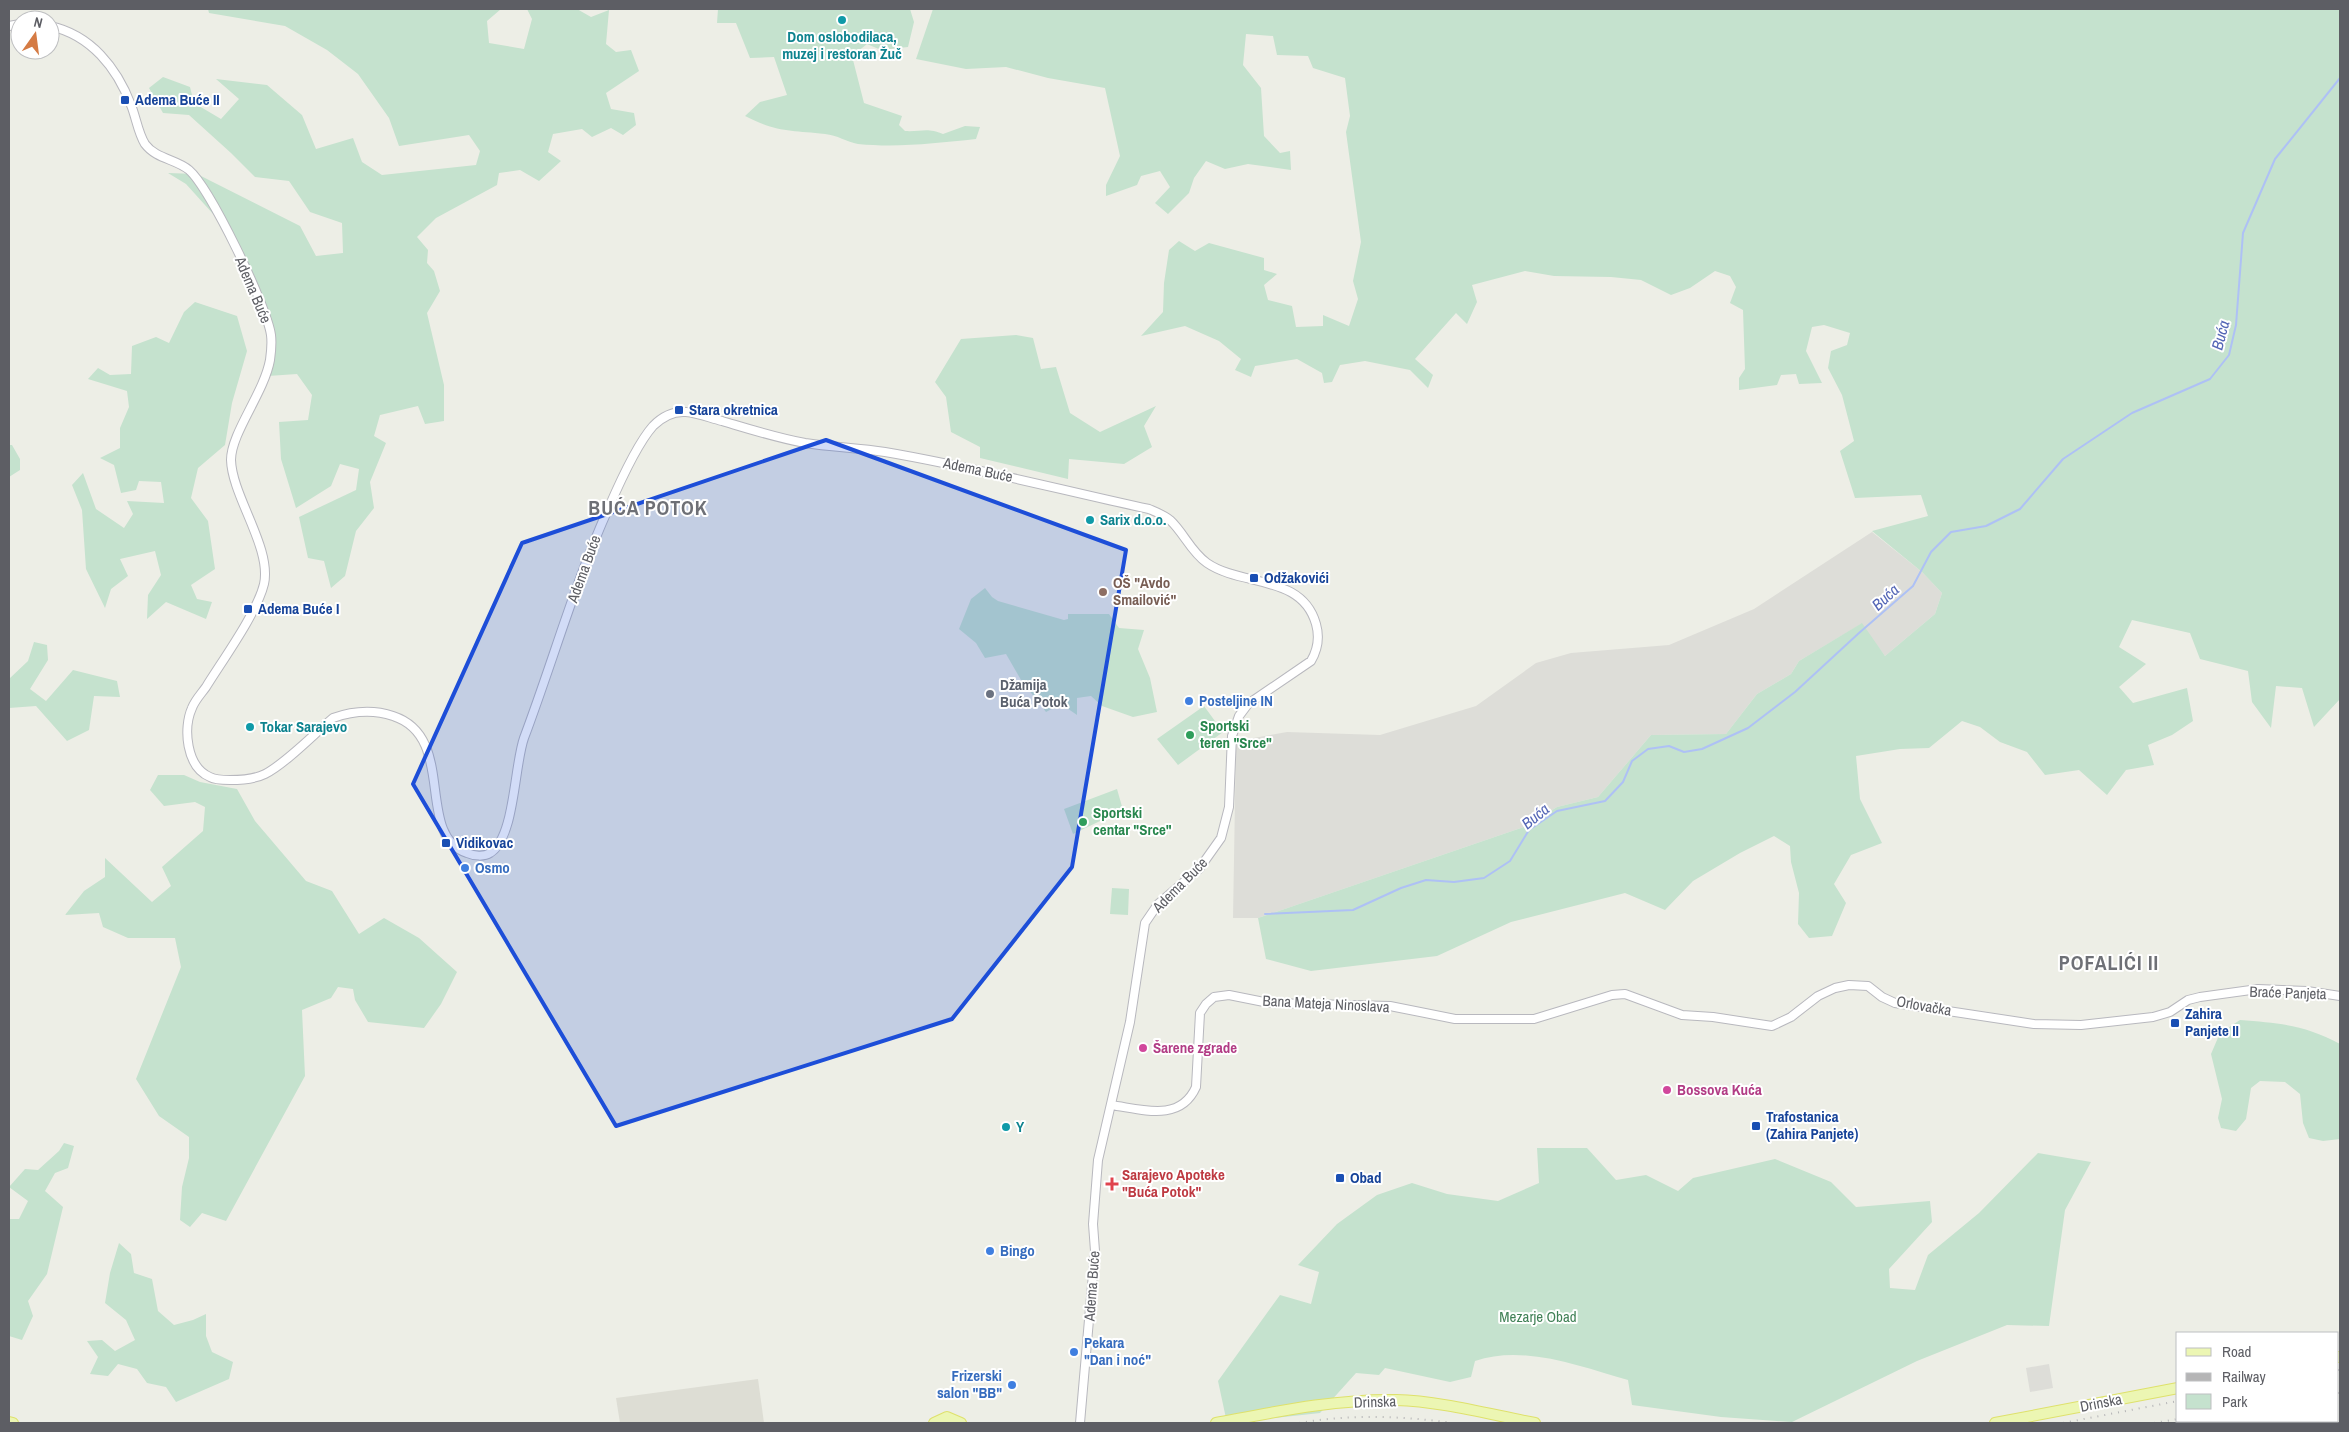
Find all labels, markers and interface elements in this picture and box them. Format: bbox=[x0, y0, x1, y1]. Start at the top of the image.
north arrow bbox=[10, 10, 60, 60]
text: N bbox=[32, 13, 44, 32]
marker: Dom oslobodilaca, muzej i restoran Žuč bbox=[836, 14, 848, 26]
place label: Dom oslobodilaca, muzej i restoran Žuč bbox=[782, 26, 902, 64]
place label: Adema Buće II bbox=[135, 89, 220, 110]
marker: Adema Buće II bbox=[119, 94, 131, 106]
street label: Adema Buće bbox=[230, 252, 277, 326]
water label: Buća bbox=[2206, 318, 2234, 352]
place label: Stara okretnica bbox=[689, 399, 778, 420]
marker: Stara okretnica bbox=[673, 404, 685, 416]
street label: Adema Buće bbox=[940, 452, 1015, 487]
district label: BUĆA POTOK bbox=[588, 494, 708, 521]
place label: Sarix d.o.o. bbox=[1100, 509, 1166, 530]
marker: Sarix d.o.o. bbox=[1084, 514, 1096, 526]
street label: Adema Buće bbox=[561, 532, 605, 606]
place label: Odžakovići bbox=[1264, 567, 1329, 588]
place label: OŠ "Avdo Smailović" bbox=[1113, 572, 1176, 610]
marker: Odžakovići bbox=[1248, 572, 1260, 584]
water label: Buća bbox=[1867, 579, 1903, 615]
marker: OŠ "Avdo Smailović" bbox=[1097, 586, 1109, 598]
place label: Adema Buće I bbox=[258, 598, 339, 619]
marker: Adema Buće I bbox=[242, 603, 254, 615]
place label: Džamija Buća Potok bbox=[1000, 674, 1068, 712]
marker: Džamija Buća Potok bbox=[984, 688, 996, 700]
place label: Posteljine IN bbox=[1199, 690, 1273, 711]
marker: Posteljine IN bbox=[1183, 695, 1195, 707]
place label: Sportski teren "Srce" bbox=[1200, 715, 1272, 753]
place label: Tokar Sarajevo bbox=[260, 716, 347, 737]
marker: Tokar Sarajevo bbox=[244, 721, 256, 733]
marker: Sportski teren "Srce" bbox=[1184, 729, 1196, 741]
water label: Buća bbox=[1516, 798, 1554, 834]
place label: Sportski centar "Srce" bbox=[1093, 802, 1172, 840]
marker: Sportski centar "Srce" bbox=[1077, 816, 1089, 828]
place label: Vidikovac bbox=[456, 832, 513, 853]
marker: Vidikovac bbox=[440, 837, 452, 849]
street label: Adema Buće bbox=[1147, 852, 1212, 918]
place label: Osmo bbox=[475, 857, 510, 878]
marker: Osmo bbox=[459, 862, 471, 874]
district label: POFALIĆI II bbox=[2059, 949, 2159, 976]
street label: Braće Panjeta bbox=[2249, 981, 2327, 1004]
street label: Bana Mateja Ninoslava bbox=[1262, 990, 1390, 1017]
street label: Orlovačka bbox=[1895, 990, 1953, 1021]
place label: Zahira Panjete II bbox=[2185, 1003, 2239, 1041]
marker: Zahira Panjete II bbox=[2169, 1017, 2181, 1029]
place label: Šarene zgrade bbox=[1153, 1037, 1237, 1058]
marker: Šarene zgrade bbox=[1137, 1042, 1149, 1054]
place label: Bossova Kuća bbox=[1677, 1079, 1762, 1100]
marker: Bossova Kuća bbox=[1661, 1084, 1673, 1096]
place label: Trafostanica (Zahira Panjete) bbox=[1766, 1106, 1858, 1144]
place label: Y bbox=[1016, 1116, 1025, 1137]
marker: Trafostanica (Zahira Panjete) bbox=[1750, 1120, 1762, 1132]
marker: Y bbox=[1000, 1121, 1012, 1133]
place label: Sarajevo Apoteke "Buća Potok" bbox=[1122, 1164, 1225, 1202]
place label: Obad bbox=[1350, 1167, 1381, 1188]
marker: Obad bbox=[1334, 1172, 1346, 1184]
marker: Sarajevo Apoteke "Buća Potok" bbox=[1106, 1178, 1118, 1190]
place label: Bingo bbox=[1000, 1240, 1035, 1261]
marker: Bingo bbox=[984, 1245, 996, 1257]
street label: Adema Buće bbox=[1079, 1250, 1104, 1323]
park label: Mezarje Obad bbox=[1499, 1306, 1577, 1327]
place label: Pekara "Dan i noć" bbox=[1084, 1332, 1151, 1370]
legend bbox=[2176, 1332, 2339, 1422]
text: Road bbox=[2222, 1341, 2251, 1362]
marker: Pekara "Dan i noć" bbox=[1068, 1346, 1080, 1358]
place label: Frizerski salon "BB" bbox=[937, 1365, 1002, 1403]
text: Railway bbox=[2222, 1366, 2267, 1387]
marker: Frizerski salon "BB" bbox=[1006, 1379, 1018, 1391]
street label: Drinska bbox=[2078, 1388, 2124, 1417]
street label: Drinska bbox=[1353, 1390, 1397, 1413]
text: Park bbox=[2222, 1391, 2248, 1412]

